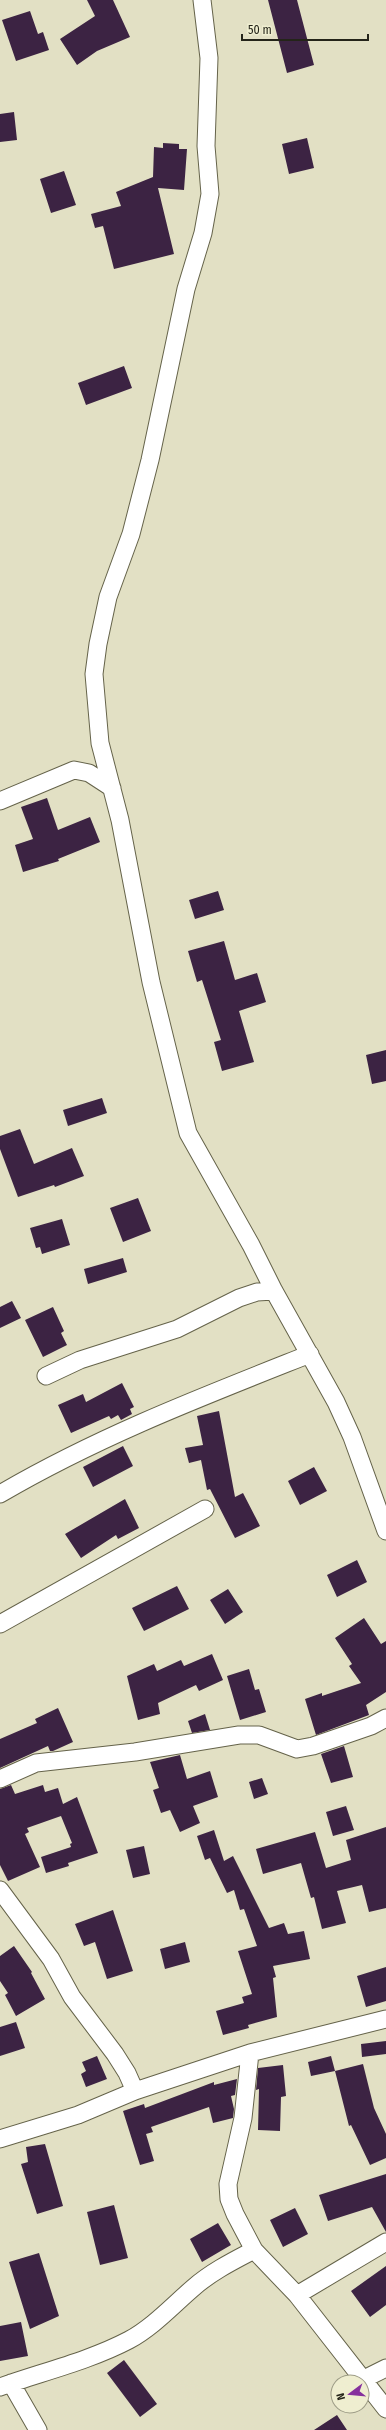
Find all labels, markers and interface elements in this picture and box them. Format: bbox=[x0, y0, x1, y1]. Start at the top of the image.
scale bar bbox=[242, 16, 368, 42]
text: 50 m bbox=[248, 23, 272, 37]
north arrow bbox=[330, 2374, 370, 2414]
text: N bbox=[334, 2392, 348, 2402]

